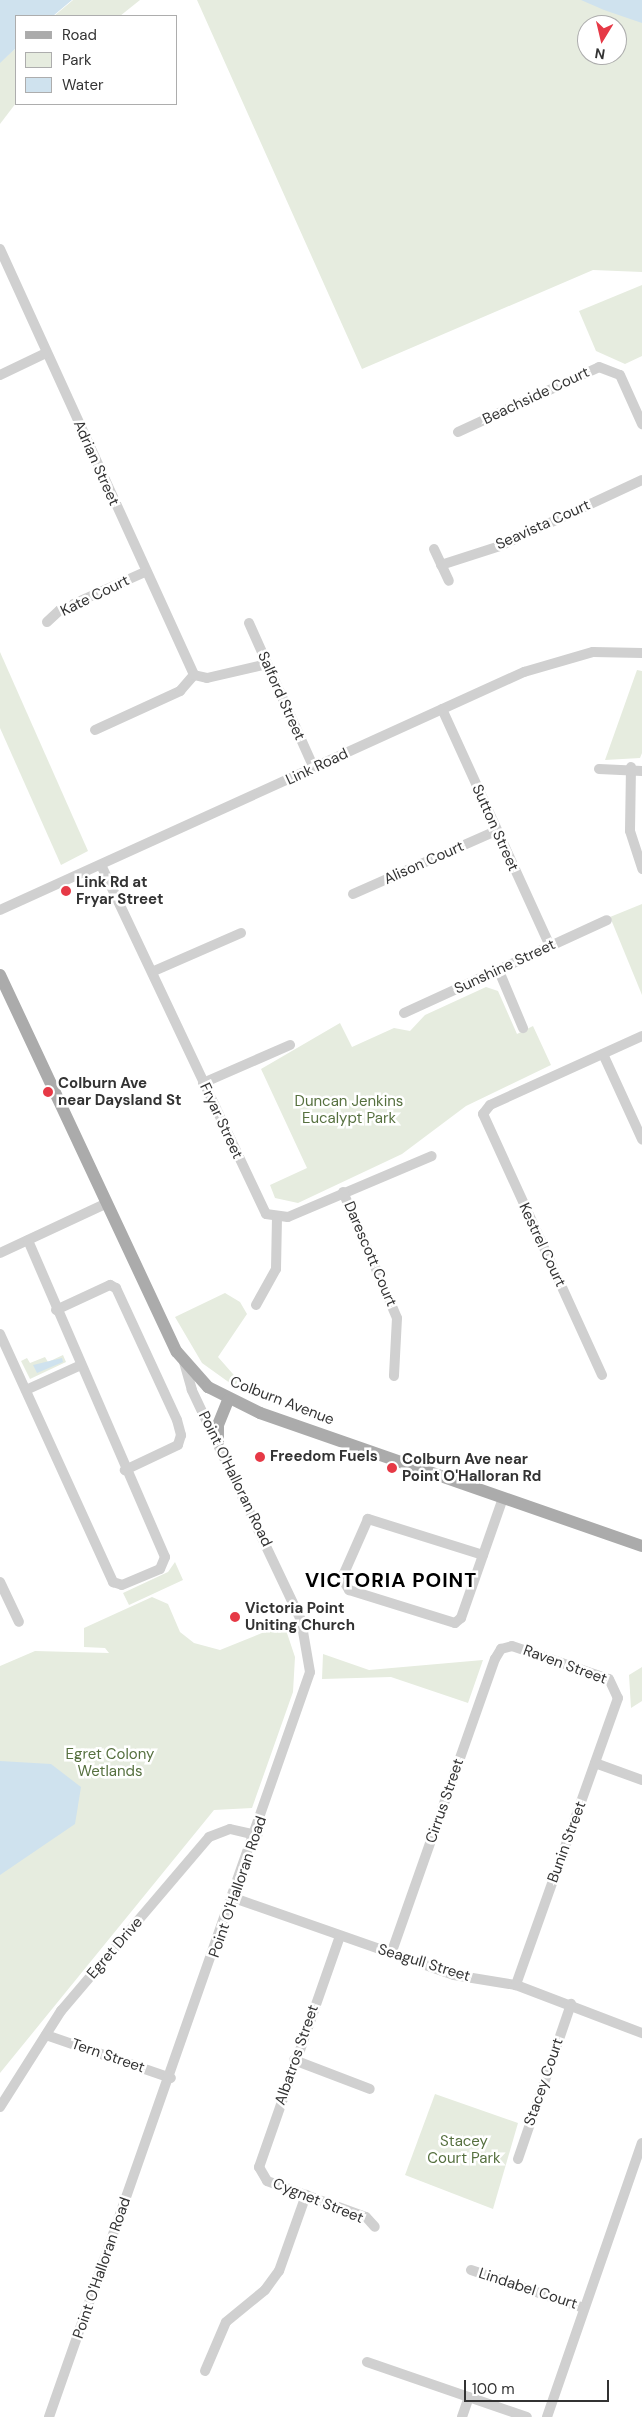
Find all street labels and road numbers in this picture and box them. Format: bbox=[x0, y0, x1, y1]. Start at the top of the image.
street label: Beachside Court bbox=[480, 363, 592, 429]
street label: Adrian Street bbox=[69, 418, 123, 508]
street label: Seavista Court bbox=[493, 496, 593, 554]
street label: Kate Court bbox=[58, 572, 132, 620]
street label: Salford Street bbox=[253, 649, 309, 743]
street label: Link Road bbox=[283, 745, 351, 789]
street label: Sutton Street bbox=[468, 782, 522, 874]
street label: Alison Court bbox=[381, 837, 467, 889]
street label: Sunshine Street bbox=[452, 936, 558, 998]
street label: Fryar Street bbox=[196, 1080, 246, 1162]
street label: Darescott Court bbox=[340, 1199, 400, 1309]
street label: Kestrel Court bbox=[515, 1200, 569, 1290]
street label: Colburn Avenue bbox=[227, 1373, 337, 1429]
street label: Point O'Halloran Road bbox=[194, 1408, 276, 1550]
street label: Raven Street bbox=[521, 1642, 609, 1688]
street label: Cirrus Street bbox=[422, 1756, 468, 1846]
street label: Bunin Street bbox=[544, 1799, 590, 1885]
street label: Point O'Halloran Road bbox=[205, 1814, 271, 1960]
street label: Egret Drive bbox=[83, 1914, 147, 1982]
street label: Seagull Street bbox=[376, 1940, 472, 1986]
street label: Albatros Street bbox=[271, 2003, 323, 2107]
street label: Tern Street bbox=[69, 2035, 147, 2077]
street label: Stacey Court bbox=[521, 2036, 567, 2128]
street label: Cygnet Street bbox=[270, 2175, 366, 2227]
street label: Point O'Halloran Road bbox=[69, 2195, 135, 2341]
street label: Lindabel Court bbox=[476, 2265, 580, 2313]

